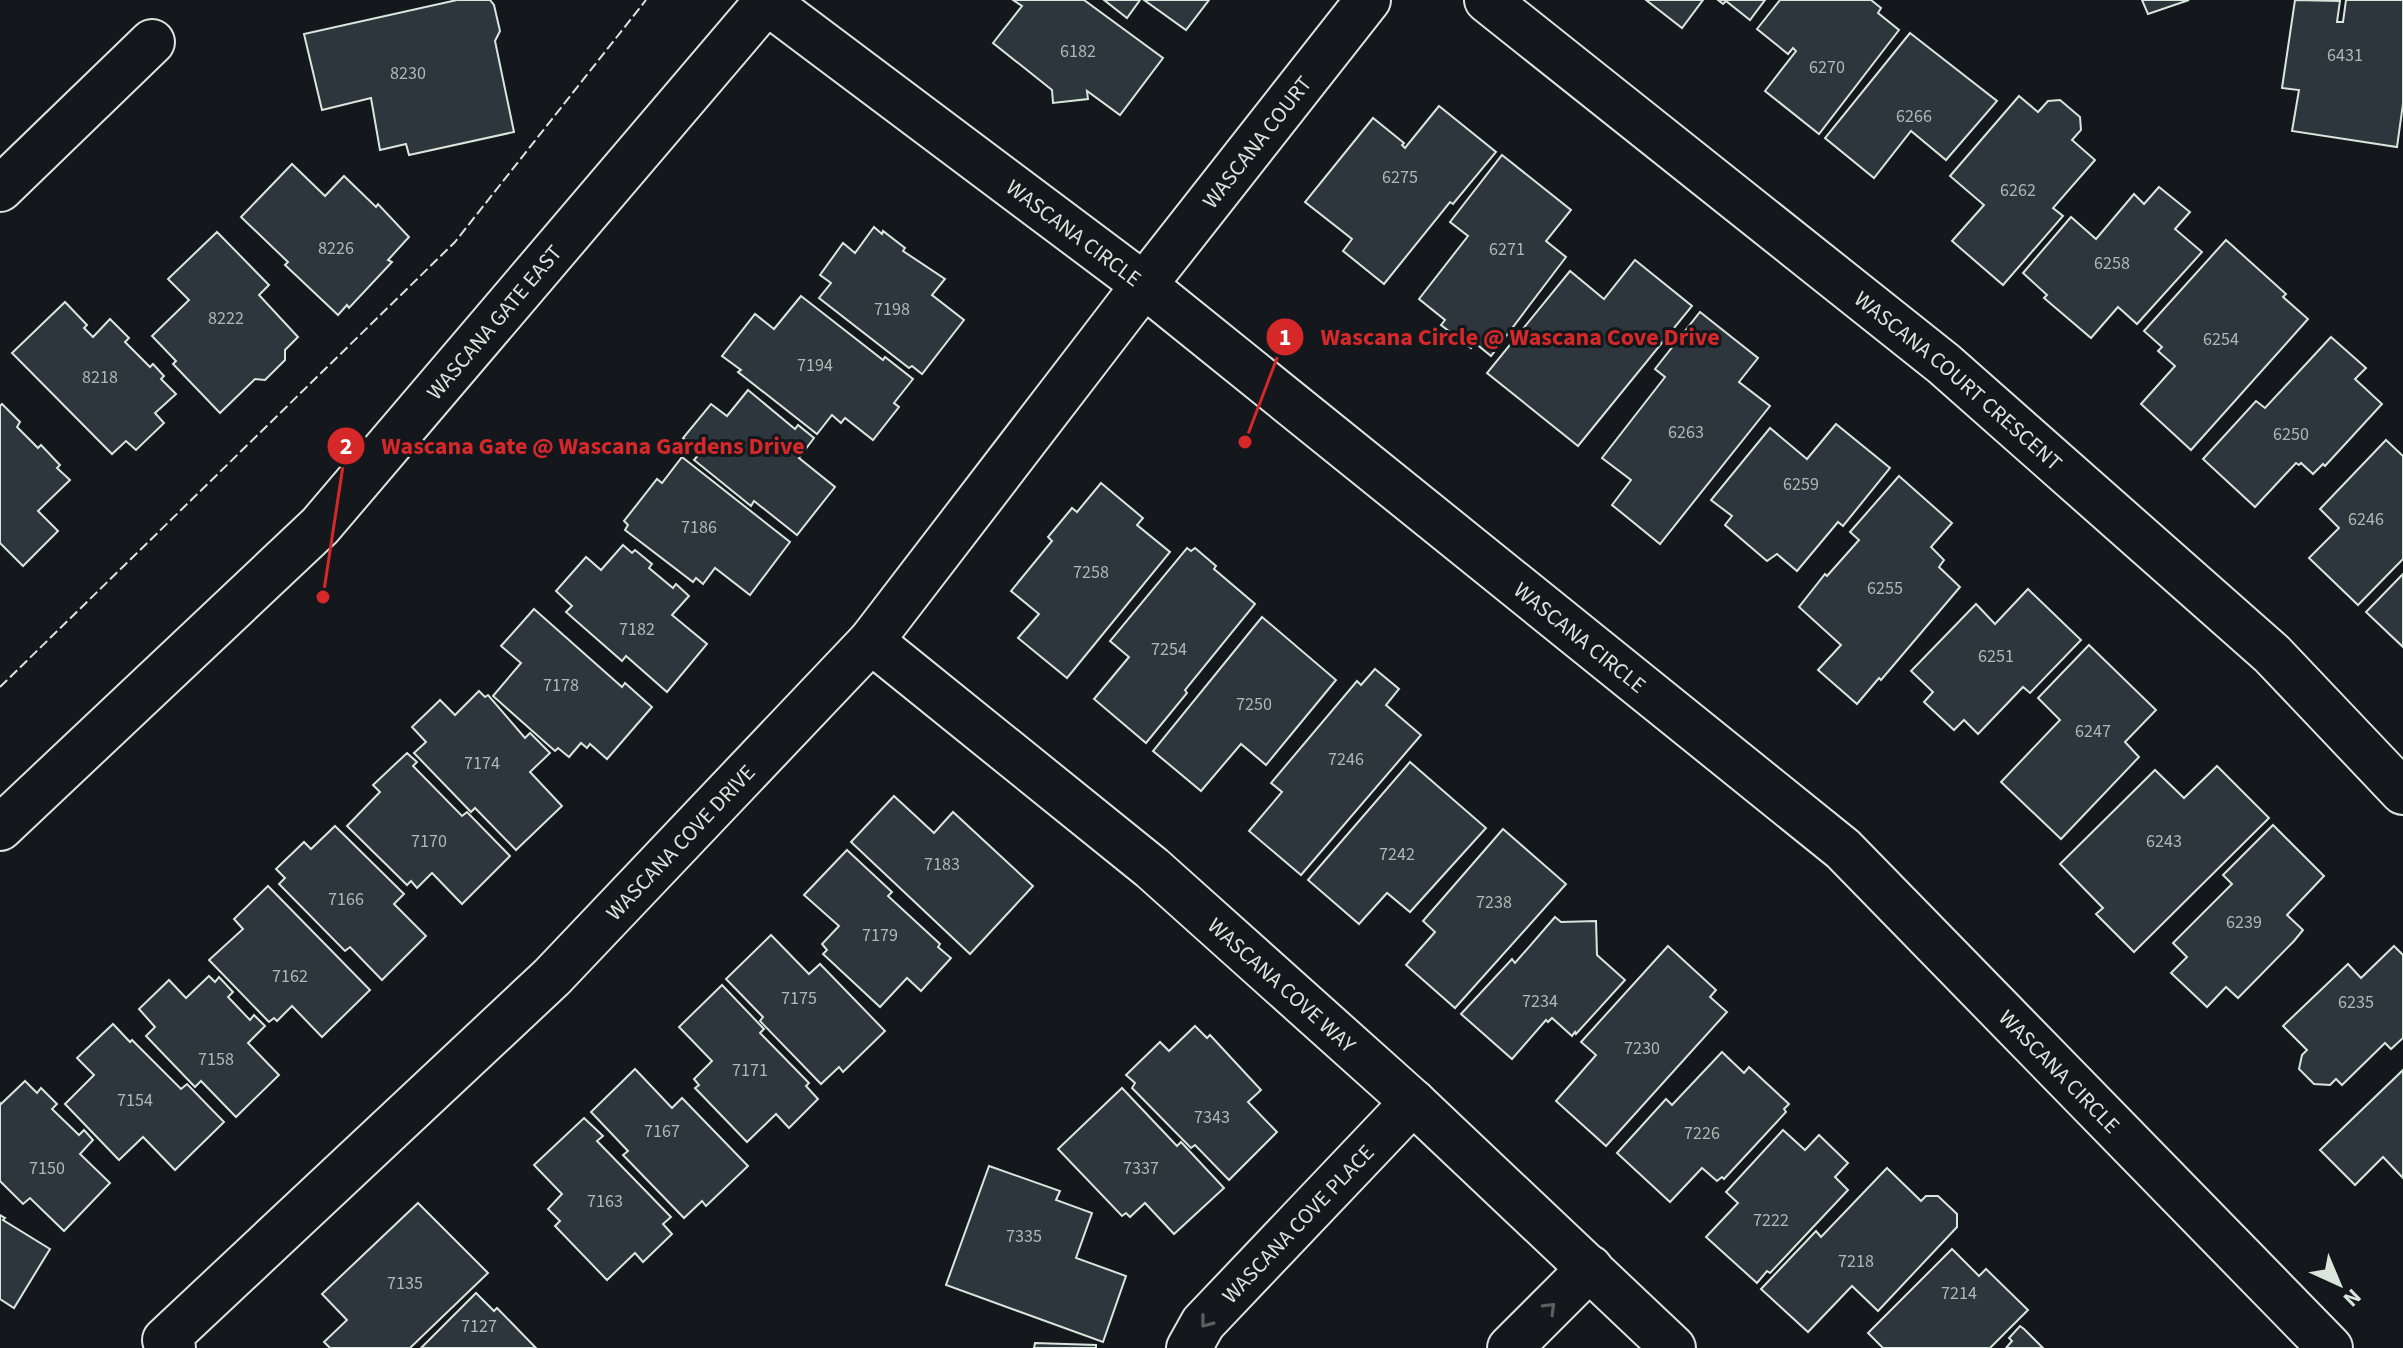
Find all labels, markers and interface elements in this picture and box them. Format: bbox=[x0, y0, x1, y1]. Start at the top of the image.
house number: 6182 bbox=[1060, 39, 1096, 64]
house number: 6431 bbox=[2327, 43, 2363, 68]
house number: 6270 bbox=[1809, 55, 1845, 80]
house number: 8230 bbox=[390, 61, 426, 86]
street label: WASCANA COURT bbox=[1195, 69, 1320, 216]
house number: 6266 bbox=[1896, 104, 1932, 129]
house number: 6275 bbox=[1382, 165, 1418, 190]
street label: WASCANA CIRCLE bbox=[999, 172, 1148, 295]
house number: 6262 bbox=[2000, 178, 2036, 203]
house number: 8226 bbox=[318, 236, 354, 261]
house number: 6271 bbox=[1489, 237, 1525, 262]
street label: WASCANA GATE EAST bbox=[419, 238, 570, 407]
house number: 6258 bbox=[2094, 251, 2130, 276]
street label: WASCANA COURT CRESCENT bbox=[1847, 284, 2069, 479]
house number: 7198 bbox=[874, 297, 910, 322]
house number: 8222 bbox=[208, 306, 244, 331]
callout: Wascana Circle @ Wascana Cove Drive bbox=[1265, 313, 1736, 361]
text: 1 bbox=[1279, 320, 1291, 355]
text: Wascana Circle @ Wascana Cove Drive bbox=[1320, 320, 1720, 355]
house number: 6254 bbox=[2203, 327, 2239, 352]
house number: 7194 bbox=[797, 353, 833, 378]
house number: 8218 bbox=[82, 365, 118, 390]
house number: 6263 bbox=[1668, 420, 1704, 445]
callout: Wascana Gate @ Wascana Gardens Drive bbox=[326, 422, 821, 470]
house number: 6250 bbox=[2273, 422, 2309, 447]
text: 2 bbox=[340, 429, 352, 464]
text: Wascana Gate @ Wascana Gardens Drive bbox=[381, 429, 805, 464]
house number: 6259 bbox=[1783, 472, 1819, 497]
house number: 6246 bbox=[2348, 507, 2384, 532]
house number: 7186 bbox=[681, 515, 717, 540]
house number: 7258 bbox=[1073, 560, 1109, 585]
street label: WASCANA CIRCLE bbox=[1507, 575, 1653, 701]
house number: 6255 bbox=[1867, 576, 1903, 601]
house number: 7182 bbox=[619, 617, 655, 642]
house number: 7254 bbox=[1151, 637, 1187, 662]
house number: 6251 bbox=[1978, 644, 2014, 669]
house number: 7178 bbox=[543, 673, 579, 698]
house number: 7250 bbox=[1236, 692, 1272, 717]
house number: 6247 bbox=[2075, 719, 2111, 744]
house number: 7246 bbox=[1328, 747, 1364, 772]
house number: 7174 bbox=[464, 751, 500, 776]
street label: WASCANA COVE DRIVE bbox=[599, 758, 763, 928]
house number: 7170 bbox=[411, 829, 447, 854]
house number: 6243 bbox=[2146, 829, 2182, 854]
house number: 7242 bbox=[1379, 842, 1415, 867]
house number: 7183 bbox=[924, 852, 960, 877]
house number: 7166 bbox=[328, 887, 364, 912]
house number: 7238 bbox=[1476, 890, 1512, 915]
street label: WASCANA COVE WAY bbox=[1200, 910, 1363, 1061]
house number: 6239 bbox=[2226, 910, 2262, 935]
house number: 7179 bbox=[862, 923, 898, 948]
house number: 7162 bbox=[272, 964, 308, 989]
house number: 7175 bbox=[781, 986, 817, 1011]
house number: 7234 bbox=[1522, 989, 1558, 1014]
house number: 6235 bbox=[2338, 990, 2374, 1015]
street label: WASCANA CIRCLE bbox=[1991, 1003, 2127, 1141]
house number: 7230 bbox=[1624, 1036, 1660, 1061]
house number: 7158 bbox=[198, 1047, 234, 1072]
house number: 7171 bbox=[732, 1058, 768, 1083]
house number: 7154 bbox=[117, 1088, 153, 1113]
house number: 7343 bbox=[1194, 1105, 1230, 1130]
house number: 7167 bbox=[644, 1119, 680, 1144]
house number: 7226 bbox=[1684, 1121, 1720, 1146]
street label: WASCANA COVE PLACE bbox=[1215, 1137, 1382, 1311]
house number: 7150 bbox=[29, 1156, 65, 1181]
house number: 7337 bbox=[1123, 1156, 1159, 1181]
house number: 7163 bbox=[587, 1189, 623, 1214]
house number: 7222 bbox=[1753, 1208, 1789, 1233]
house number: 7335 bbox=[1006, 1224, 1042, 1249]
north arrow bbox=[2299, 1244, 2379, 1324]
house number: 7218 bbox=[1838, 1249, 1874, 1274]
house number: 7135 bbox=[387, 1271, 423, 1296]
house number: 7214 bbox=[1941, 1281, 1977, 1306]
text: N bbox=[2336, 1281, 2369, 1314]
one-way arrow bbox=[1541, 1303, 1555, 1317]
one-way arrow bbox=[1202, 1313, 1216, 1328]
house number: 7127 bbox=[461, 1314, 497, 1339]

